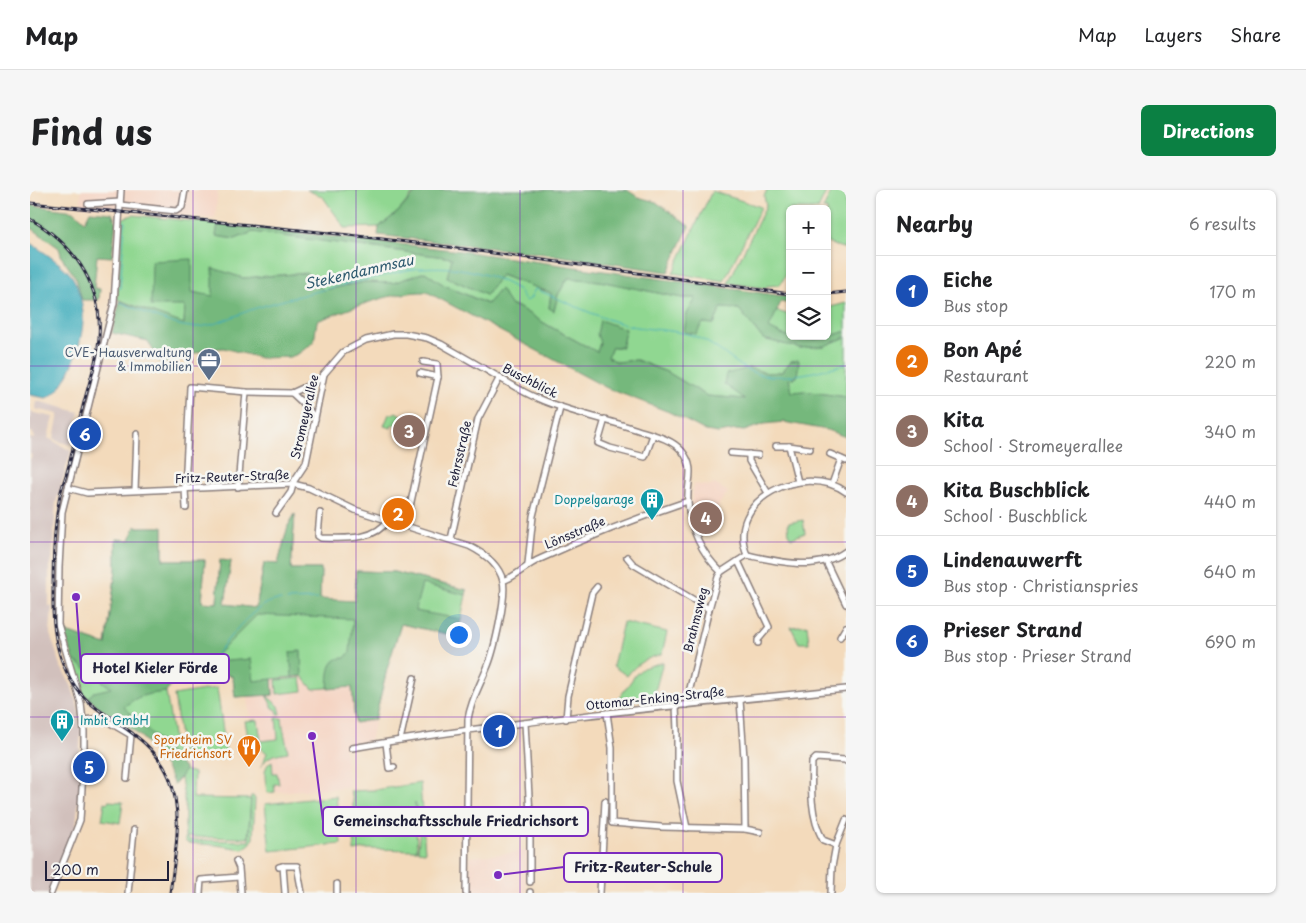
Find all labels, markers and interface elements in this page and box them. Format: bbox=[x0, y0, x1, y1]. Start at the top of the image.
text: Map bbox=[25, 17, 78, 53]
text: Map bbox=[1078, 21, 1117, 48]
text: Layers bbox=[1145, 21, 1202, 48]
text: Share bbox=[1230, 21, 1281, 48]
text: Find us bbox=[30, 104, 152, 157]
button: Directions bbox=[1141, 105, 1276, 156]
map controls bbox=[786, 205, 831, 340]
button: + bbox=[786, 205, 831, 250]
text: Nearby bbox=[896, 207, 973, 239]
text: 6 results bbox=[1189, 211, 1256, 235]
water label: Stekendammsau bbox=[302, 249, 416, 294]
button: − bbox=[786, 250, 831, 295]
text: Eiche bbox=[943, 265, 993, 293]
text: 1 bbox=[908, 279, 916, 303]
text: 170 m bbox=[1210, 279, 1256, 303]
text: Bus stop bbox=[943, 293, 1008, 317]
button: layers bbox=[786, 295, 831, 340]
text: Bon Apé bbox=[943, 335, 1022, 363]
place label: CVE- Hausverwaltung & Immobilien bbox=[65, 343, 192, 375]
office icon: CVE- Hausverwaltung & Immobilien bbox=[196, 347, 222, 381]
text: 2 bbox=[906, 349, 918, 373]
text: 220 m bbox=[1205, 349, 1256, 373]
street label: Buschblick bbox=[500, 358, 561, 402]
text: Restaurant bbox=[943, 363, 1029, 387]
street label: Stromeyerallee bbox=[286, 373, 322, 461]
text: Kita bbox=[943, 405, 984, 433]
pin: 3 bbox=[393, 412, 425, 450]
pin: 6 bbox=[69, 415, 101, 453]
street label: Fehrsstraße bbox=[443, 419, 475, 489]
text: 3 bbox=[907, 419, 917, 443]
text: 340 m bbox=[1204, 419, 1256, 443]
text: School · Stromeyerallee bbox=[943, 433, 1123, 457]
street label: Fritz-Reuter-Straße bbox=[174, 465, 290, 487]
text: Kita Buschblick bbox=[943, 475, 1090, 503]
building icon: Doppelgarage bbox=[639, 487, 665, 521]
text: 4 bbox=[907, 489, 917, 513]
text: 440 m bbox=[1204, 489, 1256, 513]
place label: Doppelgarage bbox=[554, 490, 634, 508]
pin: 2 bbox=[382, 495, 414, 533]
pin: 4 bbox=[690, 499, 722, 537]
text: School · Buschblick bbox=[943, 503, 1088, 527]
street label: Lönsstraße bbox=[542, 511, 608, 553]
text: Lindenauwerft bbox=[943, 545, 1082, 573]
text: 5 bbox=[907, 559, 917, 583]
text: 640 m bbox=[1203, 559, 1256, 583]
text: Bus stop · Christianspries bbox=[943, 573, 1138, 597]
street label: Brahmsweg bbox=[678, 585, 712, 654]
text: Prieser Strand bbox=[943, 615, 1082, 643]
your location bbox=[446, 622, 472, 648]
text: 6 bbox=[906, 629, 918, 653]
text: 690 m bbox=[1205, 629, 1256, 653]
text: Bus stop · Prieser Strand bbox=[943, 643, 1132, 667]
callout: Hotel Kieler Förde bbox=[81, 654, 229, 683]
text: Hotel Kieler Förde bbox=[92, 657, 218, 678]
street label: Ottomar-Enking-Straße bbox=[585, 682, 725, 714]
building icon: lmbit GmbH bbox=[49, 708, 75, 742]
place label: lmbit GmbH bbox=[80, 711, 149, 729]
pin: 1 bbox=[483, 712, 515, 750]
place label: Sportheim SV Friedrichsort bbox=[154, 730, 232, 762]
restaurant icon: Sportheim SV Friedrichsort bbox=[236, 734, 262, 768]
pin: 5 bbox=[73, 748, 105, 786]
callout: Gemeinschaftsschule Friedrichsort bbox=[323, 807, 588, 836]
text: Gemeinschaftsschule Friedrichsort bbox=[333, 810, 579, 831]
callout: Fritz-Reuter-Schule bbox=[564, 853, 722, 882]
text: Fritz-Reuter-Schule bbox=[574, 856, 712, 877]
scale bar bbox=[45, 858, 169, 881]
text: 200 m bbox=[52, 859, 99, 880]

